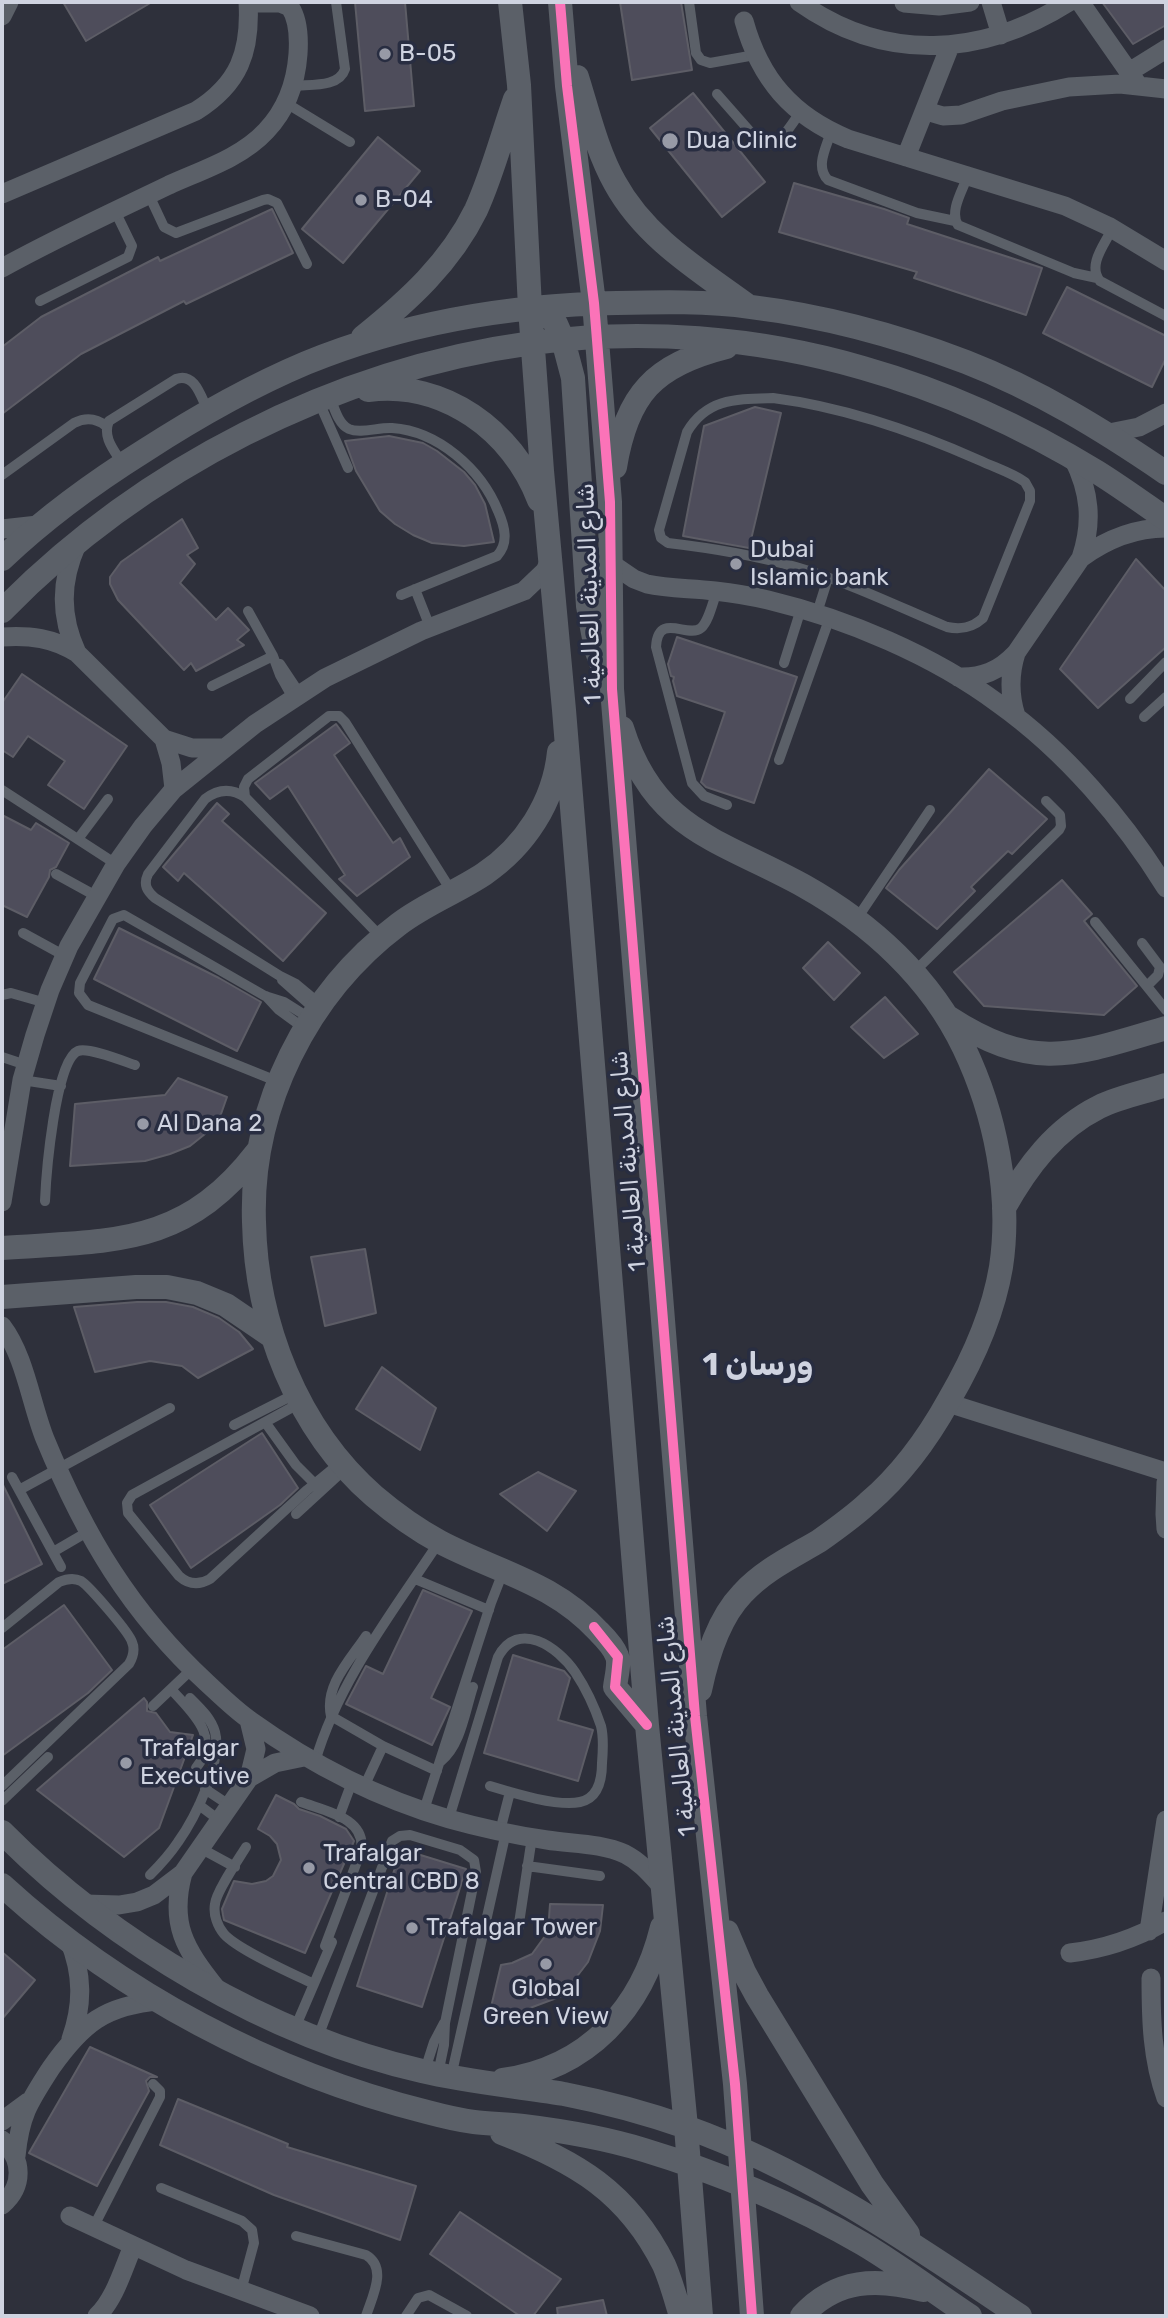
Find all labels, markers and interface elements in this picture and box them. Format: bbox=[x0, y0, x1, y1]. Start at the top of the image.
place label: B-05 bbox=[399, 40, 456, 68]
marker: B-05 bbox=[377, 46, 393, 62]
place label: Dua Clinic bbox=[686, 127, 797, 155]
marker: Dua Clinic bbox=[660, 131, 680, 151]
place label: B-04 bbox=[375, 186, 433, 214]
marker: B-04 bbox=[353, 192, 369, 208]
street label: شارع المدينة العالمية 1 bbox=[572, 483, 608, 705]
place label: Dubai Islamic bank bbox=[750, 536, 889, 592]
marker: Dubai Islamic bank bbox=[728, 556, 744, 572]
street label: شارع المدينة العالمية 1 bbox=[605, 1049, 653, 1273]
place label: Al Dana 2 bbox=[157, 1110, 262, 1138]
marker: Al Dana 2 bbox=[135, 1116, 151, 1132]
district label: ورسان 1 bbox=[702, 1347, 814, 1385]
street label: شارع المدينة العالمية 1 bbox=[651, 1614, 703, 1838]
place label: Trafalgar Executive bbox=[140, 1735, 250, 1791]
marker: Trafalgar Executive bbox=[118, 1755, 134, 1771]
place label: Trafalgar Central CBD 8 bbox=[323, 1840, 480, 1896]
marker: Trafalgar Central CBD 8 bbox=[301, 1860, 317, 1876]
place label: Trafalgar Tower bbox=[426, 1914, 597, 1942]
marker: Trafalgar Tower bbox=[404, 1920, 420, 1936]
marker: Global Green View bbox=[538, 1956, 554, 1972]
place label: Global Green View bbox=[483, 1975, 609, 2031]

